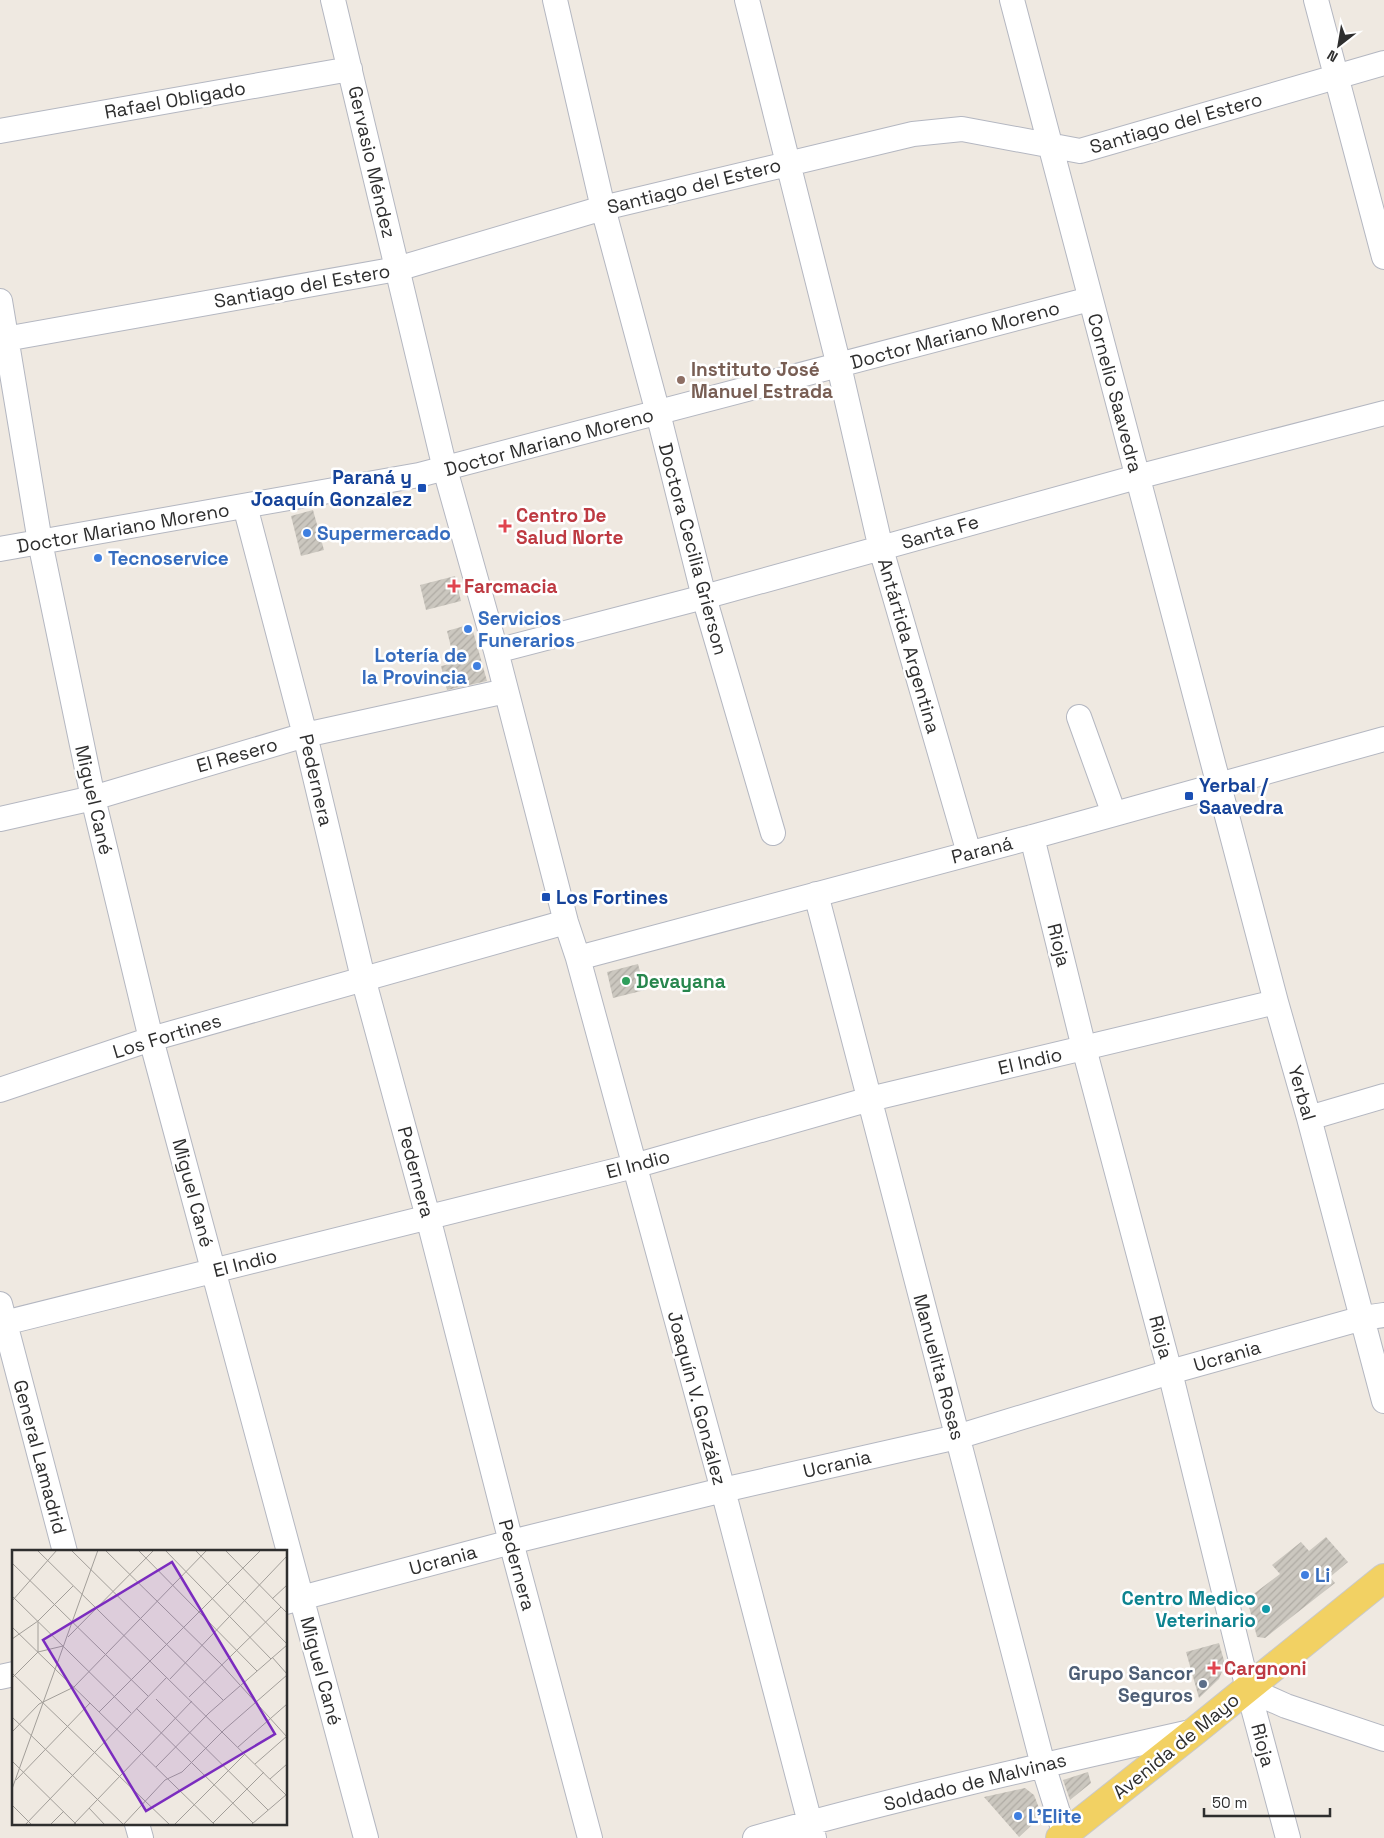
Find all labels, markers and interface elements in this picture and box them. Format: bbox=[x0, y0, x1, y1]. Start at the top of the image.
north arrow bbox=[1314, 20, 1364, 70]
text: N bbox=[1324, 46, 1341, 66]
street label: Rafael Obligado bbox=[102, 75, 248, 125]
street label: Gervasio Méndez bbox=[342, 83, 402, 241]
street label: Santiago del Estero bbox=[1087, 86, 1265, 160]
street label: Santiago del Estero bbox=[604, 152, 784, 220]
street label: Santiago del Estero bbox=[212, 258, 392, 314]
street label: Doctor Mariano Moreno bbox=[848, 295, 1062, 375]
street label: Cornelio Saavedra bbox=[1082, 311, 1148, 476]
place label: Instituto José Manuel Estrada bbox=[691, 357, 833, 404]
marker: Instituto José Manuel Estrada bbox=[675, 374, 687, 386]
street label: Doctor Mariano Moreno bbox=[442, 402, 656, 482]
street label: Doctora Cecilia Grierson bbox=[653, 440, 733, 658]
place label: Paraná y Joaquín Gonzalez bbox=[251, 465, 412, 512]
marker: Paraná y Joaquín Gonzalez bbox=[416, 482, 428, 494]
street label: Doctor Mariano Moreno bbox=[15, 497, 231, 559]
place label: Centro De Salud Norte bbox=[516, 503, 623, 550]
street label: Santa Fe bbox=[898, 509, 982, 555]
marker: Centro De Salud Norte bbox=[498, 519, 512, 533]
place label: Supermercado bbox=[317, 521, 451, 546]
marker: Supermercado bbox=[301, 527, 313, 539]
place label: Tecnoservice bbox=[108, 546, 229, 571]
marker: Tecnoservice bbox=[92, 552, 104, 564]
street label: Antártida Argentina bbox=[872, 556, 946, 736]
place label: Farcmacia bbox=[464, 574, 557, 599]
marker: Farcmacia bbox=[448, 580, 460, 592]
place label: Servicios Funerarios bbox=[478, 606, 575, 653]
marker: Servicios Funerarios bbox=[462, 623, 474, 635]
place label: Lotería de la Provincia bbox=[362, 643, 467, 690]
marker: Lotería de la Provincia bbox=[471, 660, 483, 672]
street label: El Resero bbox=[194, 732, 280, 778]
street label: Pedernera bbox=[293, 732, 339, 829]
street label: Miguel Cané bbox=[69, 743, 119, 857]
place label: Yerbal / Saavedra bbox=[1199, 773, 1283, 820]
marker: Yerbal / Saavedra bbox=[1183, 790, 1195, 802]
street label: Paraná bbox=[949, 830, 1015, 870]
place label: Los Fortines bbox=[556, 885, 668, 910]
marker: Los Fortines bbox=[540, 891, 552, 903]
street label: Rioja bbox=[1042, 921, 1076, 969]
place label: Devayana bbox=[636, 969, 726, 994]
marker: Devayana bbox=[620, 975, 632, 987]
street label: Los Fortines bbox=[110, 1008, 224, 1064]
street label: El Indio bbox=[995, 1041, 1065, 1081]
street label: Yerbal bbox=[1282, 1063, 1322, 1123]
street label: Pedernera bbox=[392, 1124, 440, 1221]
street label: Miguel Cané bbox=[166, 1136, 220, 1250]
street label: El Indio bbox=[603, 1143, 673, 1185]
street label: El Indio bbox=[210, 1243, 280, 1283]
street label: Manuelita Rosas bbox=[908, 1291, 970, 1443]
street label: Joaquín V. González bbox=[662, 1308, 732, 1488]
street label: Rioja bbox=[1143, 1313, 1179, 1362]
street label: Ucrania bbox=[1190, 1334, 1264, 1378]
street label: General Lamadrid bbox=[7, 1377, 73, 1537]
street label: Ucrania bbox=[801, 1444, 874, 1484]
street label: Pedernera bbox=[493, 1517, 541, 1614]
street label: Ucrania bbox=[406, 1539, 480, 1581]
inset map bbox=[12, 1550, 288, 1826]
place label: Li bbox=[1315, 1563, 1330, 1588]
marker: Li bbox=[1299, 1569, 1311, 1581]
place label: Centro Medico Veterinario bbox=[1121, 1586, 1256, 1633]
marker: Centro Medico Veterinario bbox=[1260, 1603, 1272, 1615]
street label: Miguel Cané bbox=[294, 1614, 348, 1728]
place label: Cargnoni bbox=[1224, 1656, 1307, 1681]
place label: Grupo Sancor Seguros bbox=[1068, 1661, 1193, 1708]
marker: Cargnoni bbox=[1208, 1662, 1220, 1674]
marker: Grupo Sancor Seguros bbox=[1197, 1678, 1209, 1690]
street label: Avenida de Mayo bbox=[1108, 1687, 1244, 1805]
street label: Rioja bbox=[1245, 1721, 1281, 1770]
street label: Soldado de Malvinas bbox=[881, 1747, 1069, 1817]
scale bar bbox=[1204, 1786, 1330, 1818]
text: 50 m bbox=[1212, 1793, 1247, 1812]
place label: L'Elite bbox=[1028, 1804, 1082, 1829]
marker: L'Elite bbox=[1012, 1810, 1024, 1822]

